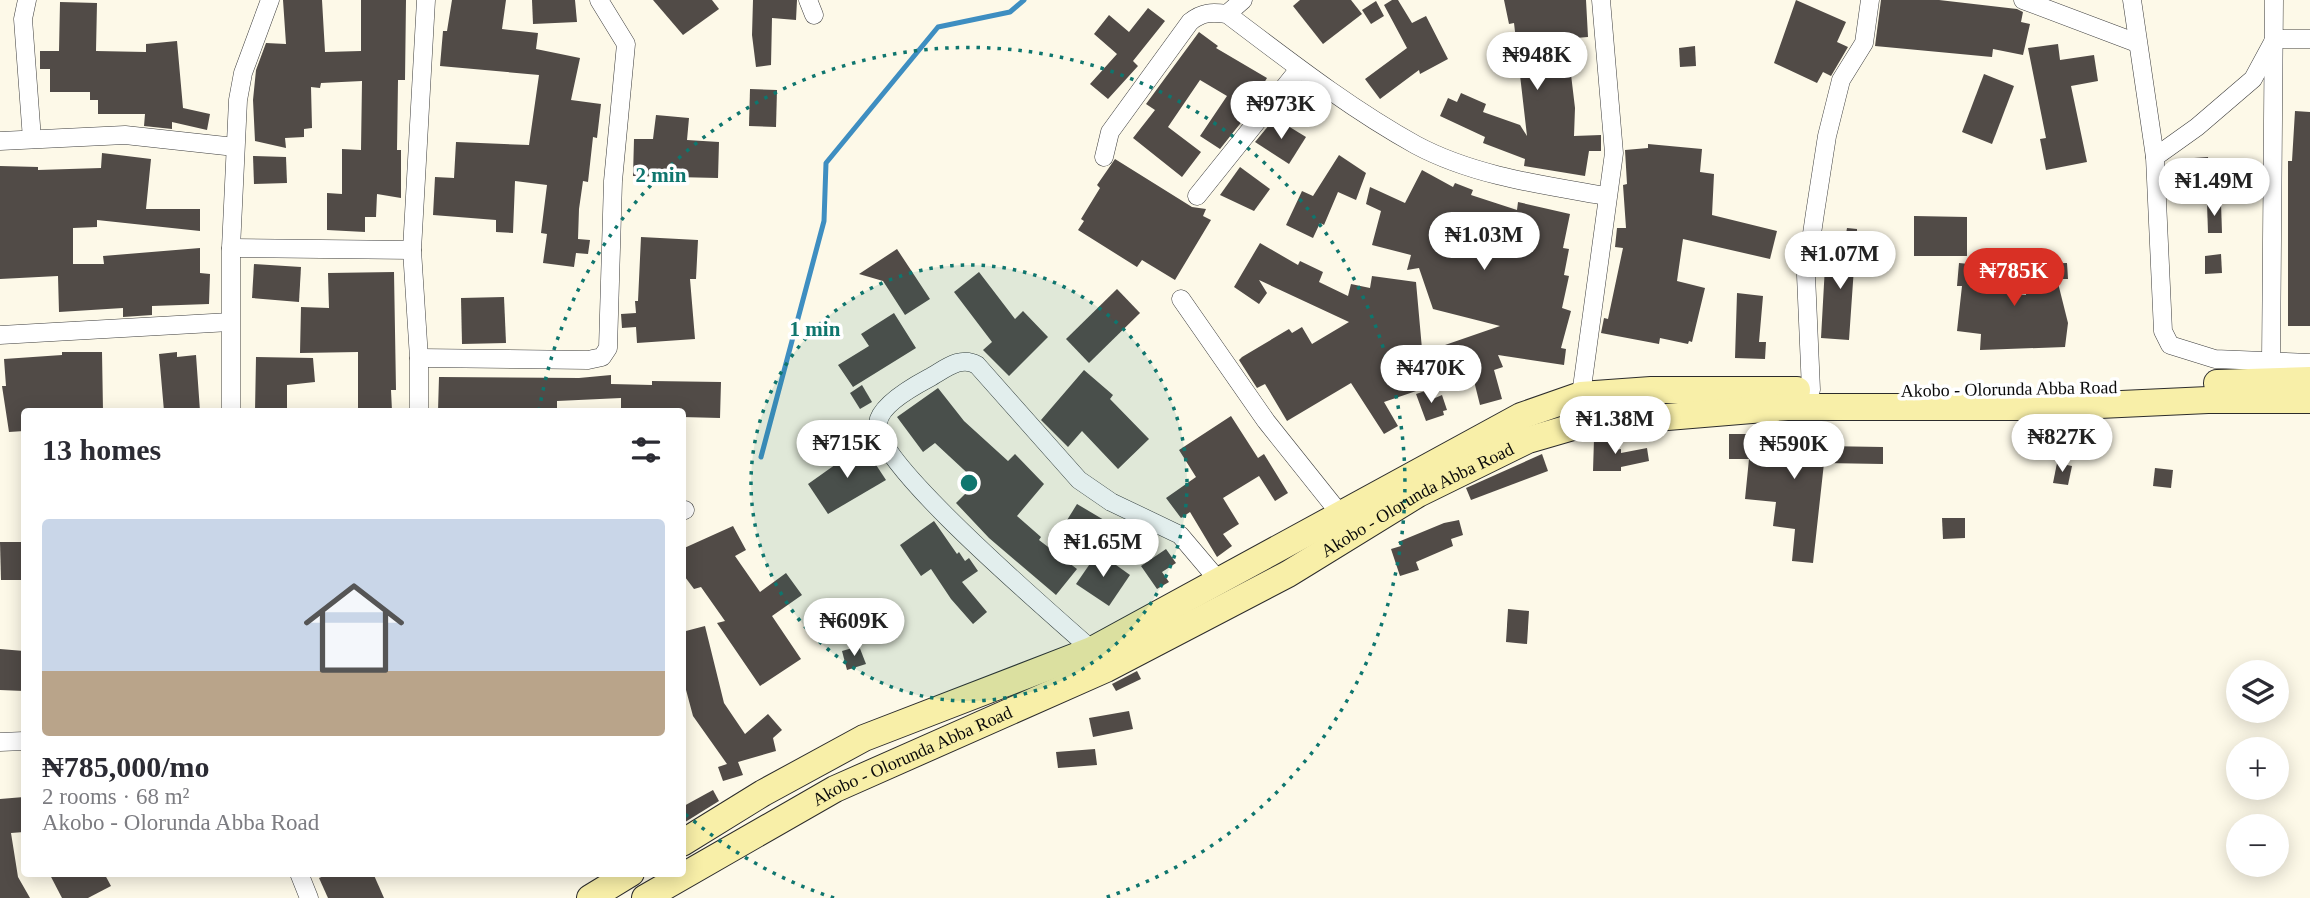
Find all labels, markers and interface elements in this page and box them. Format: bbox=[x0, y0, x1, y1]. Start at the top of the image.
pin: ₦948K bbox=[1488, 32, 1586, 92]
text: ₦948K bbox=[1503, 42, 1572, 67]
pin: ₦973K bbox=[1232, 82, 1330, 141]
text: ₦973K bbox=[1247, 91, 1316, 116]
pin: ₦1.49M bbox=[2157, 158, 2271, 218]
text: 2 min bbox=[636, 163, 687, 187]
text: ₦1.49M bbox=[2175, 168, 2253, 193]
pin: ₦1.03M bbox=[1427, 212, 1541, 272]
text: ₦1.03M bbox=[1445, 222, 1523, 247]
pin: ₦1.07M bbox=[1783, 232, 1897, 291]
text: ₦1.07M bbox=[1801, 241, 1879, 266]
pin: ₦785K bbox=[1965, 248, 2063, 308]
text: ₦785K bbox=[1980, 258, 2049, 283]
text: 1 min bbox=[790, 317, 841, 341]
pin: ₦470K bbox=[1382, 346, 1480, 405]
text: ₦470K bbox=[1397, 355, 1466, 380]
street label: Akobo - Olorunda Abba Road bbox=[1900, 377, 2118, 401]
pin: ₦1.38M bbox=[1558, 396, 1672, 456]
text: ₦1.38M bbox=[1576, 406, 1654, 431]
pin: ₦827K bbox=[2013, 414, 2111, 474]
pin: ₦715K bbox=[798, 420, 896, 480]
pin: ₦590K bbox=[1745, 421, 1843, 481]
text: ₦827K bbox=[2028, 424, 2097, 449]
text: ₦715K bbox=[813, 430, 882, 455]
icon: filters bbox=[627, 431, 665, 469]
text: ₦590K bbox=[1760, 431, 1829, 456]
text: 13 homes bbox=[42, 433, 161, 466]
street label: Akobo - Olorunda Abba Road bbox=[1317, 439, 1517, 561]
centre of rings bbox=[957, 471, 981, 495]
pin: ₦1.65M bbox=[1046, 520, 1160, 579]
text: ₦1.65M bbox=[1064, 529, 1142, 554]
icon: home bbox=[291, 565, 417, 691]
pin: ₦609K bbox=[805, 598, 903, 658]
text: ₦609K bbox=[820, 608, 889, 633]
map controls bbox=[2226, 660, 2289, 877]
button: layers bbox=[2226, 660, 2289, 723]
street label: Akobo - Olorunda Abba Road bbox=[809, 702, 1015, 810]
button: + bbox=[2226, 737, 2289, 800]
text: ₦785,000/mo bbox=[42, 750, 210, 783]
text: 2 rooms · 68 m² bbox=[42, 784, 189, 809]
text: Akobo - Olorunda Abba Road bbox=[42, 810, 319, 835]
button: − bbox=[2226, 814, 2289, 877]

